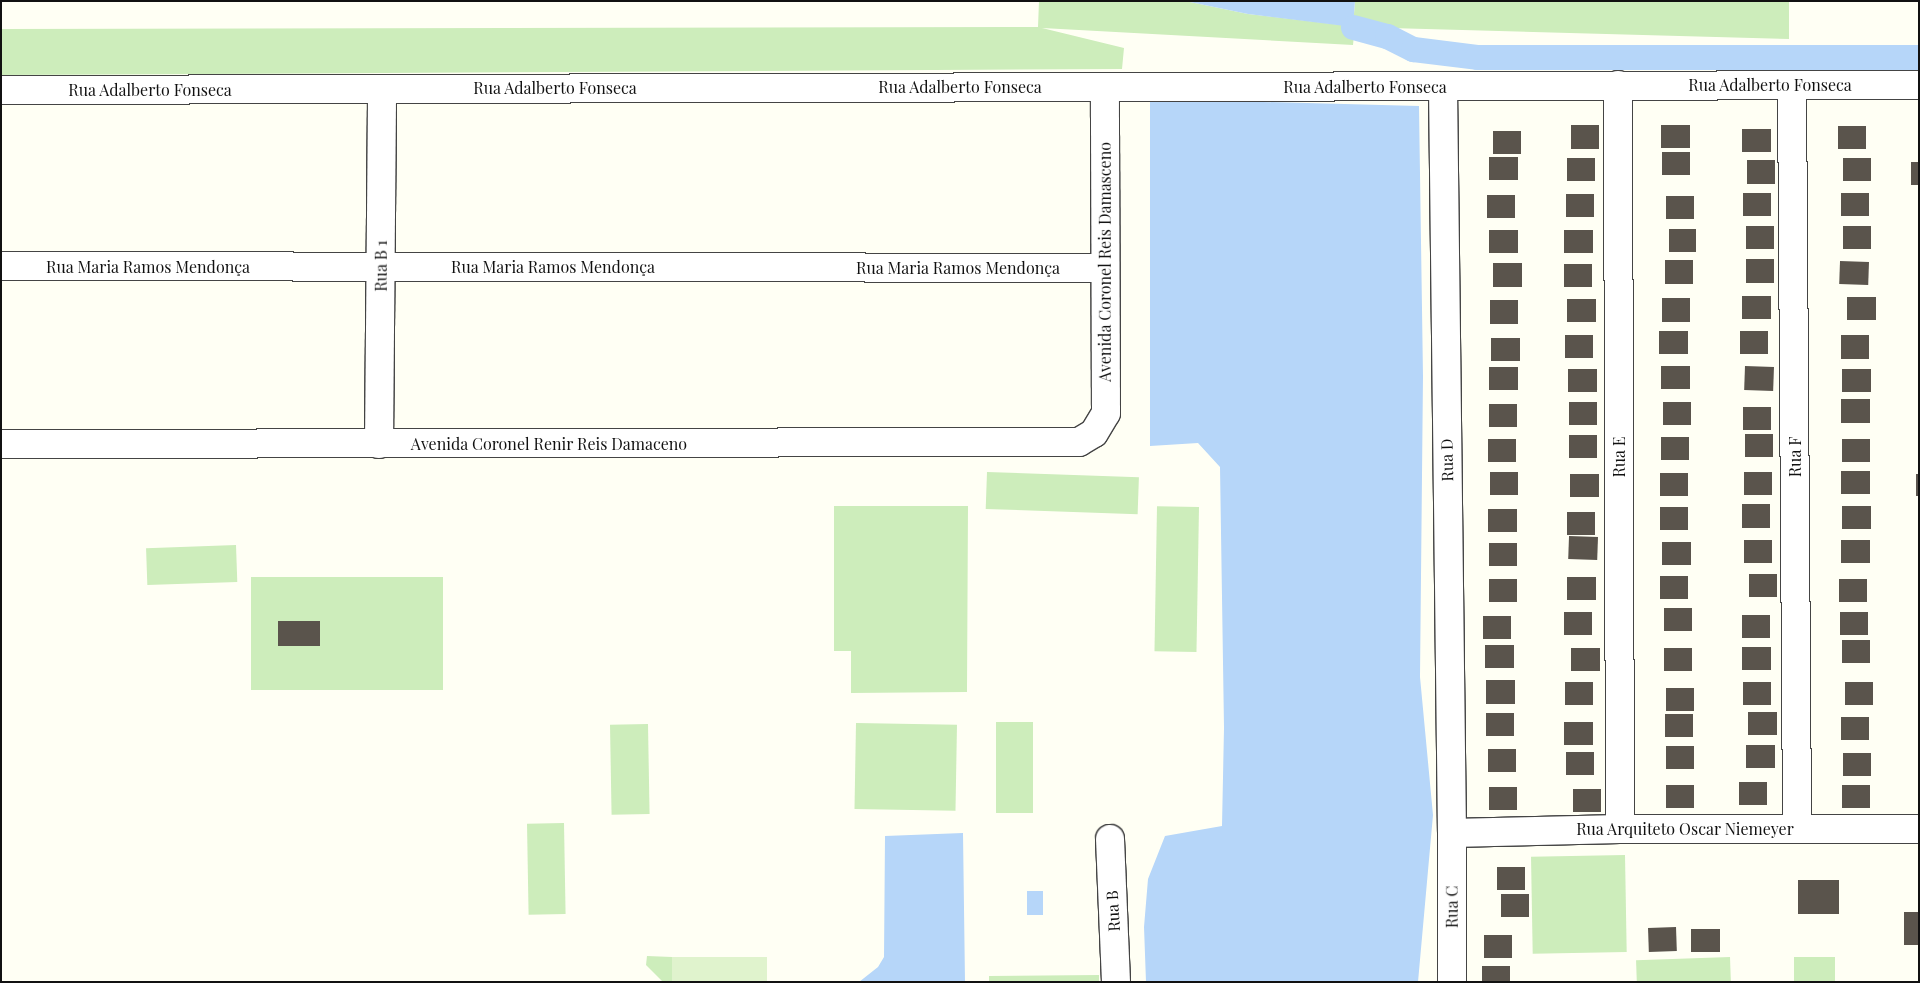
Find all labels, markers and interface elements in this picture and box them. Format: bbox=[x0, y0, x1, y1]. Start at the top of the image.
street label: Rua Adalberto Fonseca bbox=[1688, 75, 1852, 95]
street label: Rua Adalberto Fonseca bbox=[878, 77, 1042, 97]
street label: Rua Adalberto Fonseca bbox=[1283, 77, 1447, 97]
street label: Rua Adalberto Fonseca bbox=[473, 78, 637, 98]
street label: Rua Adalberto Fonseca bbox=[68, 80, 232, 100]
street label: Avenida Coronel Reis Damasceno bbox=[1095, 142, 1115, 382]
street label: Rua B 1 bbox=[371, 240, 391, 292]
street label: Rua Maria Ramos Mendonça bbox=[46, 257, 250, 277]
street label: Rua Maria Ramos Mendonça bbox=[451, 257, 655, 277]
street label: Rua Maria Ramos Mendonça bbox=[856, 258, 1060, 278]
street label: Avenida Coronel Renir Reis Damaceno bbox=[411, 434, 687, 454]
street label: Rua E bbox=[1609, 436, 1629, 478]
street label: Rua F bbox=[1785, 437, 1805, 477]
street label: Rua D bbox=[1437, 438, 1457, 482]
street label: Rua Arquiteto Oscar Niemeyer bbox=[1576, 819, 1794, 839]
street label: Rua C bbox=[1442, 886, 1462, 928]
street label: Rua B bbox=[1102, 890, 1124, 932]

